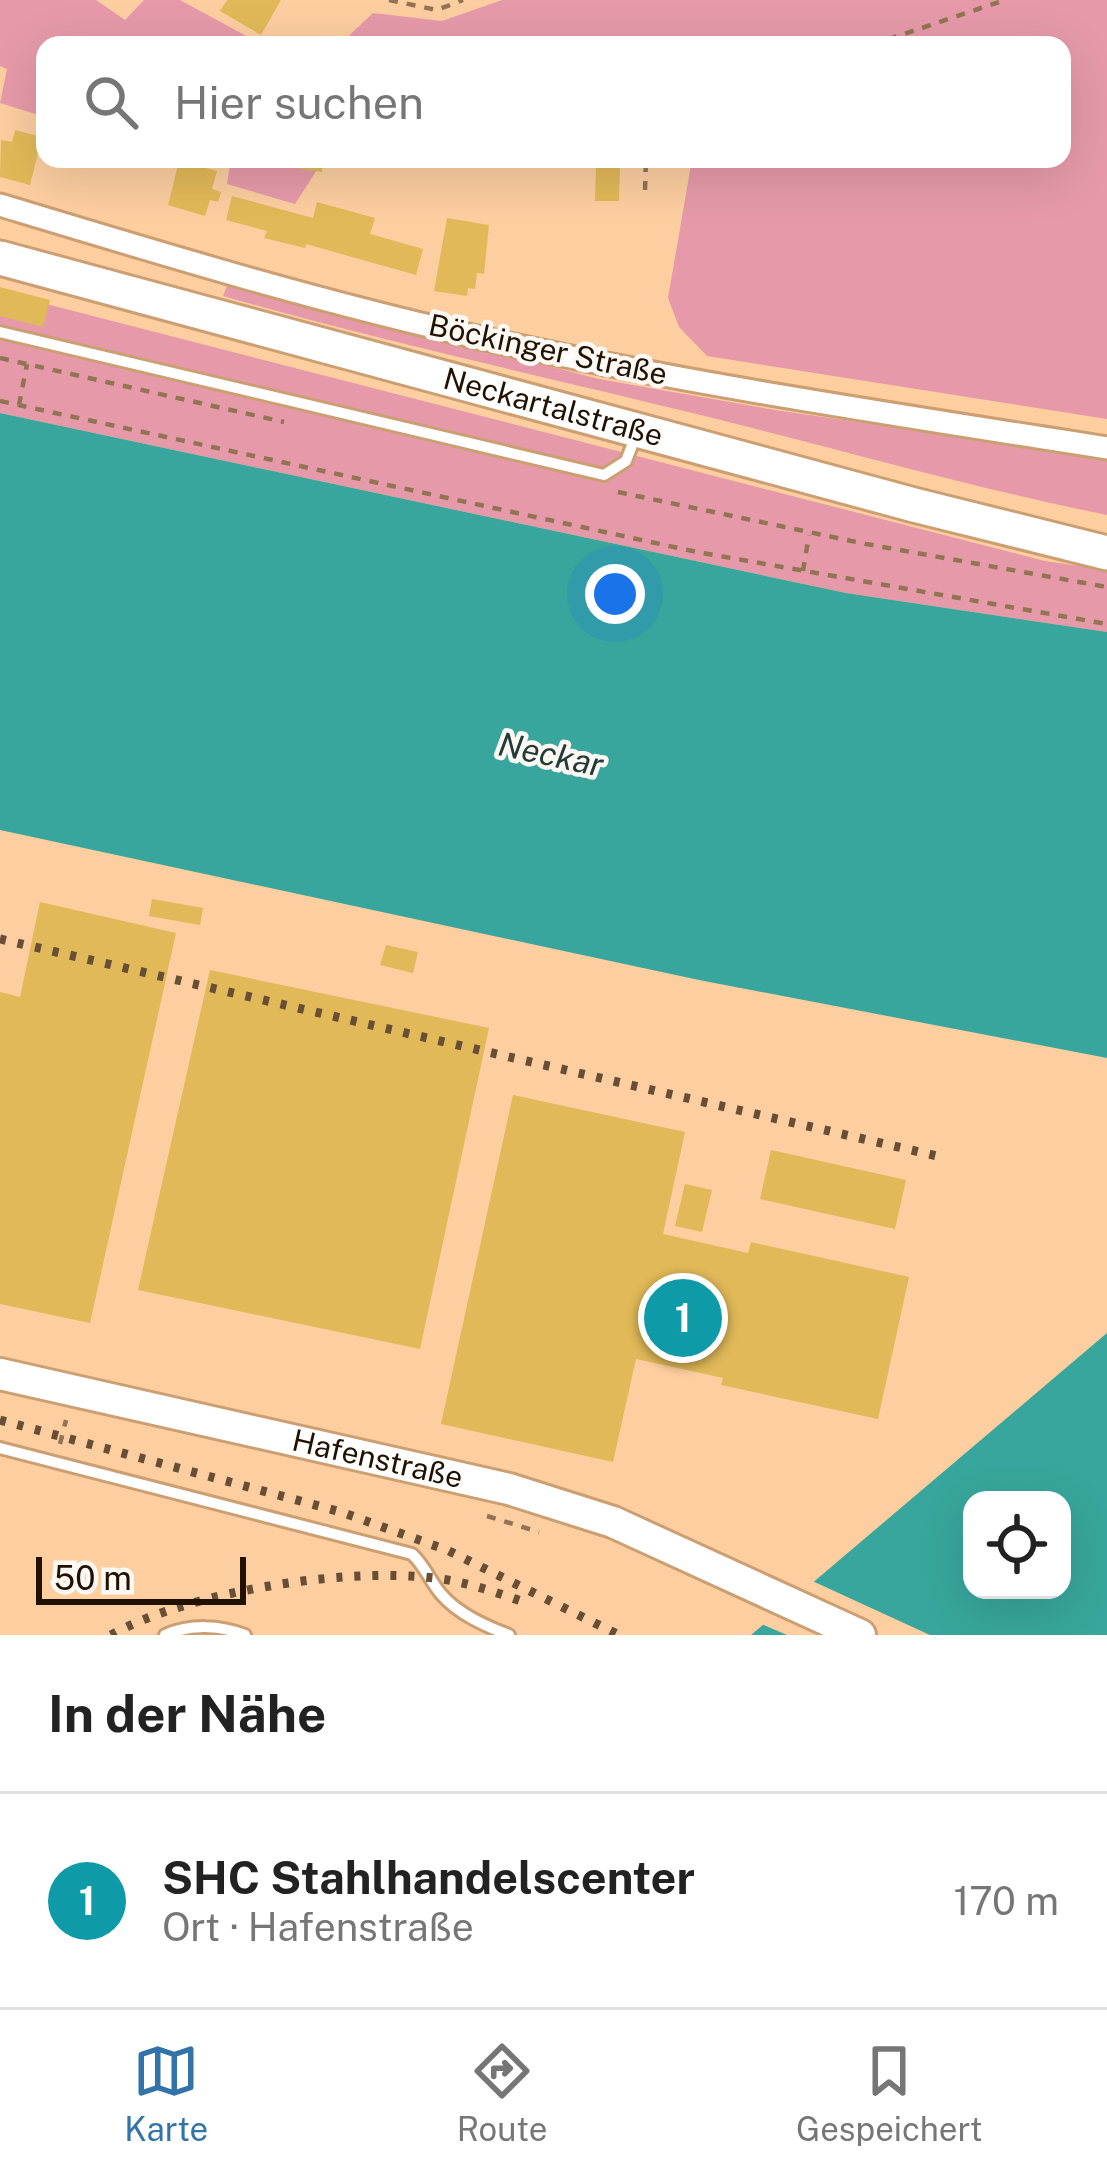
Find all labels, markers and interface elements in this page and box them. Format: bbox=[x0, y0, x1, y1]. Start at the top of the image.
search box bbox=[36, 36, 1071, 168]
icon: search bbox=[78, 69, 144, 135]
text: Hier suchen bbox=[174, 76, 424, 129]
street label: Böckinger Straße bbox=[426, 306, 671, 392]
street label: Neckartalstraße bbox=[440, 360, 667, 453]
your location bbox=[585, 564, 645, 624]
water label: Neckar bbox=[495, 724, 607, 784]
pin: 1 bbox=[644, 1273, 722, 1363]
street label: Hafenstraße bbox=[289, 1422, 466, 1495]
map controls bbox=[963, 1491, 1071, 1599]
button: locate bbox=[963, 1491, 1071, 1599]
scale bar bbox=[36, 1551, 246, 1604]
text: 50 m bbox=[54, 1559, 132, 1597]
text: In der Nähe bbox=[48, 1684, 326, 1743]
text: SHC Stahlhandelscenter bbox=[162, 1851, 695, 1904]
text: 1 bbox=[79, 1878, 95, 1924]
text: 170 m bbox=[953, 1878, 1059, 1924]
text: Ort · Hafenstraße bbox=[162, 1904, 474, 1950]
tab: Karte bbox=[124, 2038, 208, 2148]
tab: Route bbox=[457, 2038, 547, 2148]
tab: Gespeichert bbox=[796, 2038, 983, 2148]

